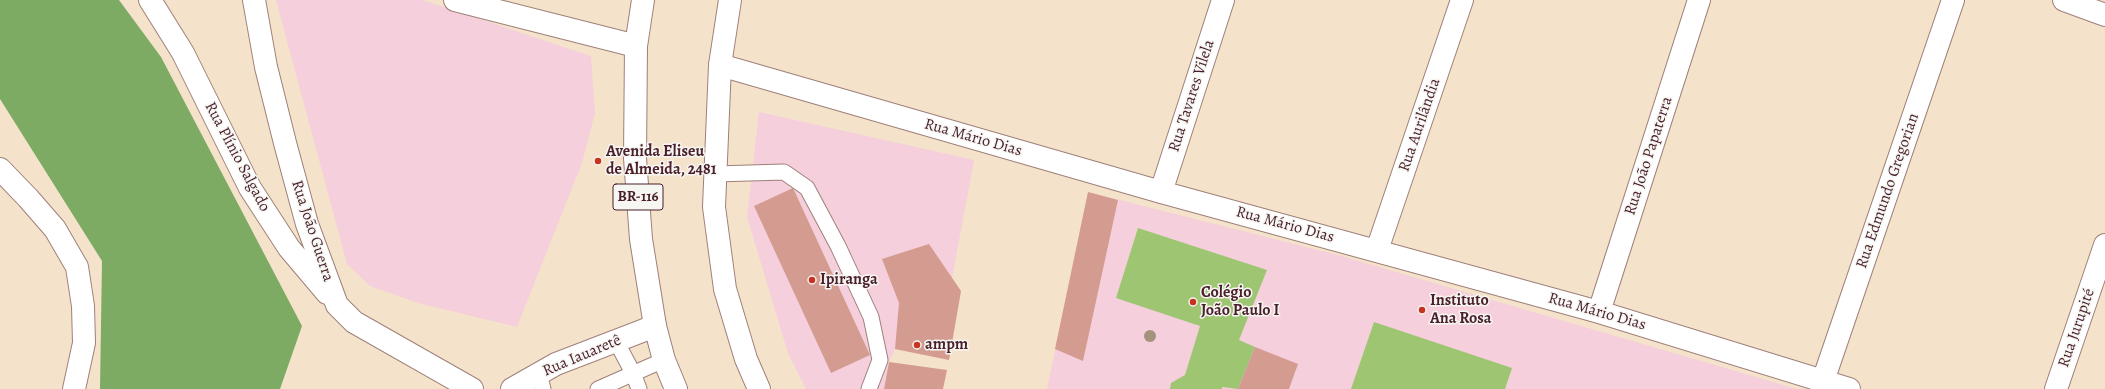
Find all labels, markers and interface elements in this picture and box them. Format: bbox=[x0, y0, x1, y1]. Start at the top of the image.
street label: Rua Tavares Vilela bbox=[1165, 37, 1219, 155]
street label: Rua Aurilândia bbox=[1395, 76, 1445, 174]
street label: Rua João Papaterra bbox=[1621, 94, 1677, 218]
street label: Rua Plínio Salgado bbox=[200, 99, 274, 215]
street label: Rua Edmundo Gregorian bbox=[1852, 111, 1924, 271]
street label: Rua Mário Dias bbox=[922, 115, 1024, 161]
place label: Avenida Eliseu de Almeida, 2481 bbox=[606, 142, 716, 180]
marker: Avenida Eliseu de Almeida, 2481 bbox=[593, 156, 603, 166]
street label: Rua João Guerra bbox=[287, 178, 337, 284]
road number: BR-116 bbox=[613, 184, 663, 210]
street label: Rua Mário Dias bbox=[1234, 203, 1336, 247]
place label: Ipiranga bbox=[820, 270, 878, 290]
marker: Ipiranga bbox=[807, 275, 817, 285]
place label: Colégio João Paulo I bbox=[1201, 283, 1279, 321]
street label: Rua Jurupité bbox=[2055, 286, 2099, 370]
street label: Rua Mário Dias bbox=[1546, 289, 1648, 335]
place label: Instituto Ana Rosa bbox=[1430, 291, 1491, 329]
marker: Colégio João Paulo I bbox=[1188, 297, 1198, 307]
marker: Instituto Ana Rosa bbox=[1417, 305, 1427, 315]
street label: Rua Iauaretê bbox=[540, 331, 624, 381]
place label: ampm bbox=[925, 335, 968, 355]
marker: ampm bbox=[912, 340, 922, 350]

